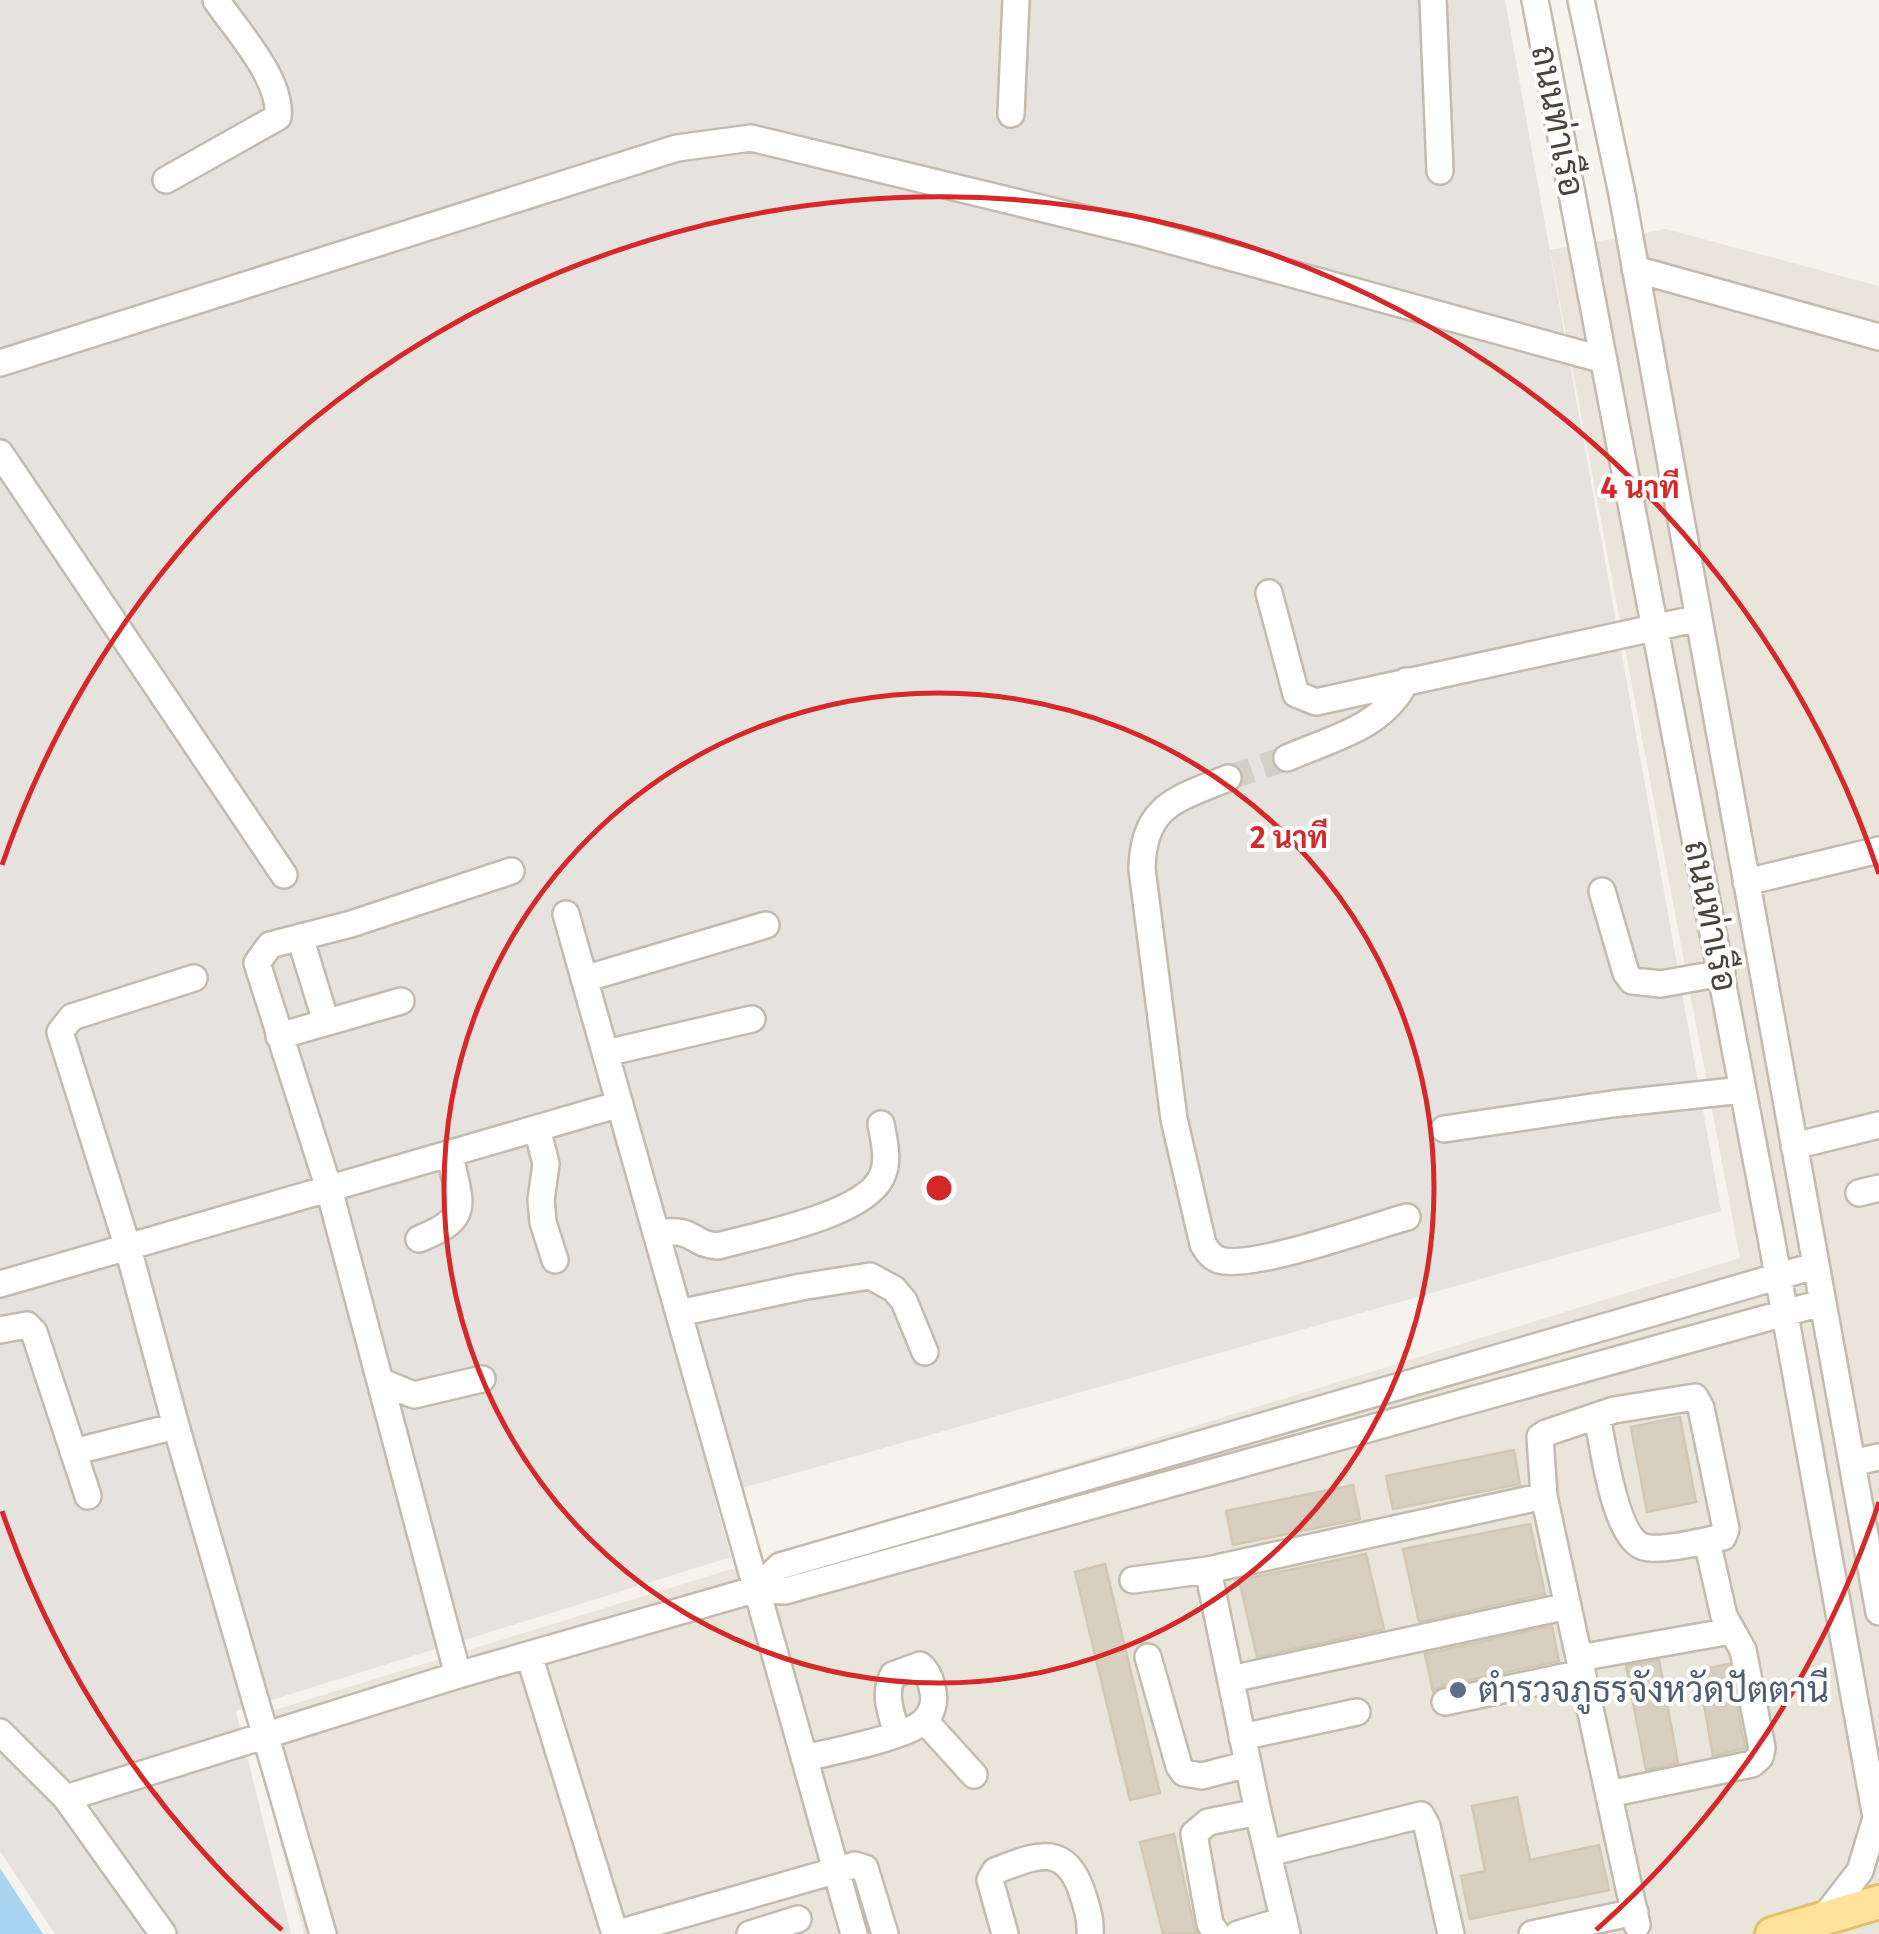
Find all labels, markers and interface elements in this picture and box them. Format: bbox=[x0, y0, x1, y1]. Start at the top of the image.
street label: ถนนท่าเรือ bbox=[1523, 41, 1595, 200]
text: 4 นาที bbox=[1600, 468, 1680, 506]
text: 2 นาที bbox=[1250, 818, 1328, 856]
street label: ถนนท่าเรือ bbox=[1676, 836, 1748, 995]
centre of rings bbox=[921, 1170, 957, 1206]
place label: ตำรวจภูธรจังหวัดปัตตานี bbox=[1478, 1667, 1829, 1714]
marker: ตำรวจภูธรจังหวัดปัตตานี bbox=[1447, 1679, 1469, 1701]

